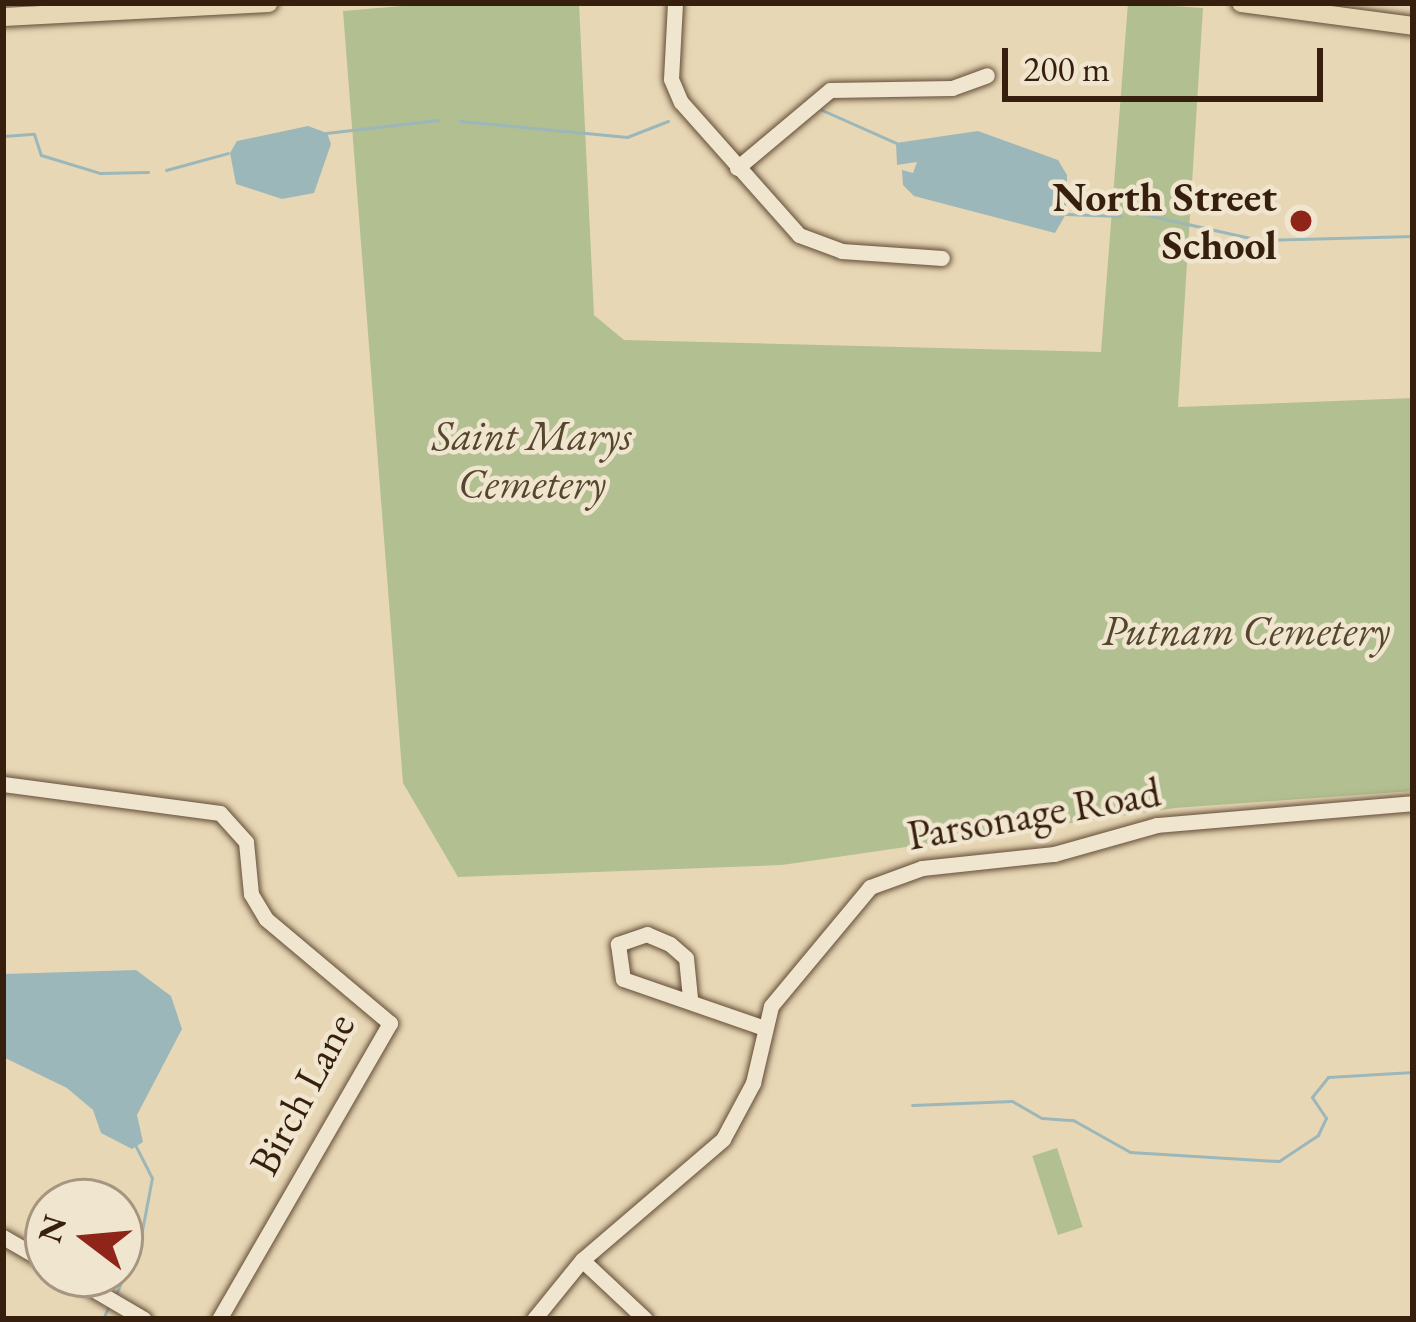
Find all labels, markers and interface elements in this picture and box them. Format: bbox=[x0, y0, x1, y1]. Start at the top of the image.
scale bar bbox=[1008, 24, 1329, 98]
text: 200 m bbox=[1023, 45, 1110, 92]
place label: North Street School bbox=[1052, 172, 1277, 270]
marker: North Street School bbox=[1288, 208, 1314, 234]
park label: Saint Marys Cemetery bbox=[432, 411, 632, 510]
park label: Putnam Cemetery bbox=[1102, 606, 1390, 656]
street label: Parsonage Road bbox=[904, 767, 1164, 861]
street label: Birch Lane bbox=[238, 1004, 366, 1184]
north arrow bbox=[24, 1178, 144, 1298]
text: N bbox=[27, 1210, 76, 1248]

